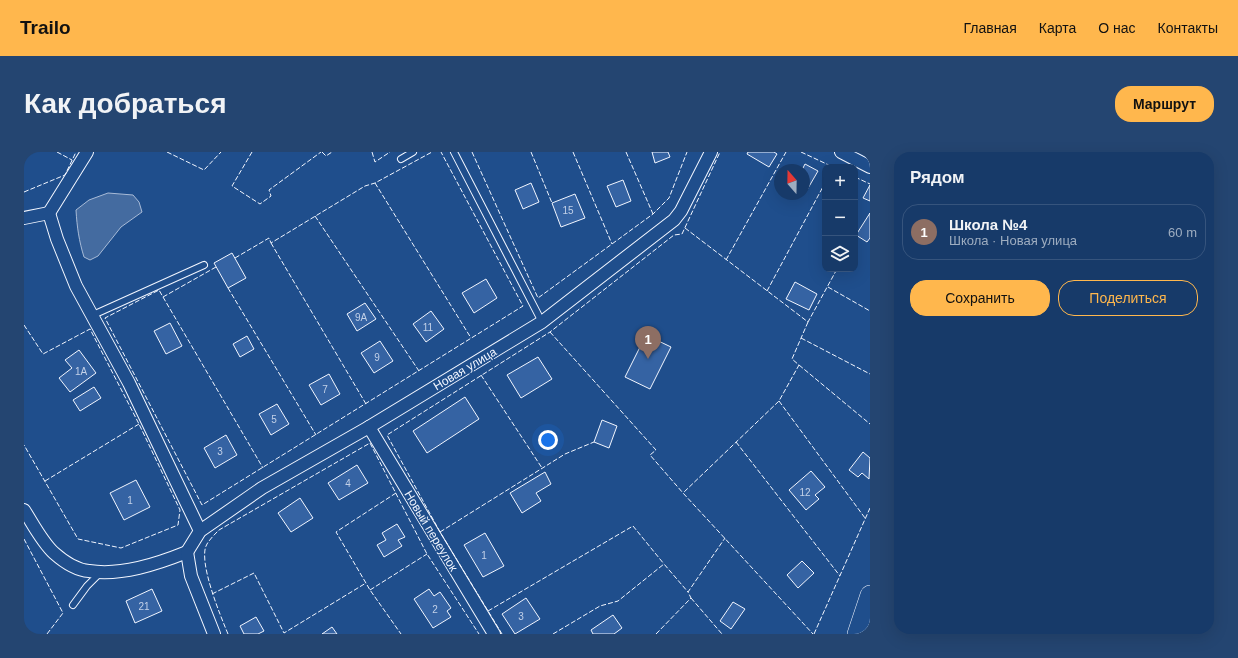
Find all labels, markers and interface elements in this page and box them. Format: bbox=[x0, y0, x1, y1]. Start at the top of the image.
text: Trailo bbox=[20, 17, 71, 38]
text: Главная bbox=[963, 20, 1017, 36]
text: Карта bbox=[1039, 20, 1076, 36]
text: О нас bbox=[1098, 20, 1136, 36]
text: Контакты bbox=[1158, 20, 1218, 36]
button: Маршрут bbox=[1115, 86, 1214, 122]
text: Как добраться bbox=[24, 88, 226, 119]
north arrow bbox=[774, 164, 810, 200]
map controls bbox=[822, 164, 858, 272]
button: + bbox=[822, 164, 858, 200]
text: Рядом bbox=[910, 168, 965, 187]
button: − bbox=[822, 200, 858, 236]
house number: 15 bbox=[562, 205, 574, 216]
text: Школа №4 bbox=[949, 216, 1027, 233]
text: 1 bbox=[920, 225, 928, 240]
text: 60 m bbox=[1168, 225, 1197, 240]
text: Школа · Новая улица bbox=[949, 233, 1077, 248]
button: layers bbox=[822, 236, 858, 272]
button: Сохранить bbox=[910, 280, 1050, 316]
button: Поделиться bbox=[1058, 280, 1198, 316]
house number: 9А bbox=[355, 312, 367, 323]
house number: 11 bbox=[423, 322, 434, 333]
pin: 1 bbox=[635, 326, 661, 359]
street label: Новая улица bbox=[431, 345, 499, 393]
house number: 9 bbox=[374, 352, 380, 363]
house number: 1А bbox=[75, 366, 87, 377]
house number: 7 bbox=[322, 384, 328, 395]
house number: 5 bbox=[271, 414, 277, 425]
your location bbox=[538, 430, 558, 450]
house number: 3 bbox=[217, 446, 223, 457]
house number: 4 bbox=[345, 478, 351, 489]
house number: 12 bbox=[799, 487, 811, 498]
street label: Новый переулок bbox=[401, 488, 461, 574]
house number: 1 bbox=[127, 495, 133, 506]
house number: 1 bbox=[481, 550, 487, 561]
house number: 21 bbox=[138, 601, 150, 612]
house number: 2 bbox=[432, 604, 438, 615]
house number: 3 bbox=[518, 611, 524, 622]

